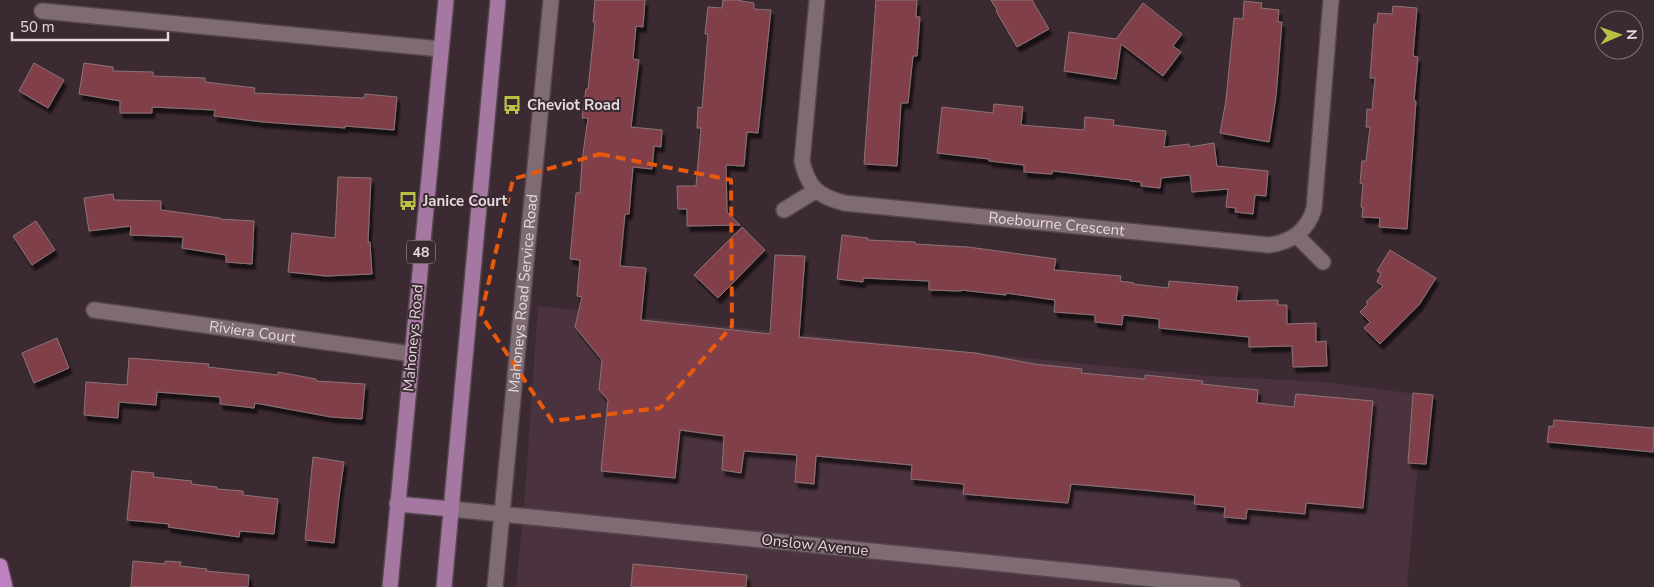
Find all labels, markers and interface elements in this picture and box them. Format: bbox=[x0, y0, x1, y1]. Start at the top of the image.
scale bar bbox=[12, 10, 169, 42]
north arrow bbox=[1594, 10, 1644, 60]
text: 50 m bbox=[20, 17, 55, 37]
text: N bbox=[1622, 29, 1641, 40]
bus stop icon: Cheviot Road bbox=[501, 94, 523, 116]
place label: Cheviot Road bbox=[527, 95, 620, 115]
bus stop icon: Janice Court bbox=[397, 190, 419, 212]
place label: Janice Court bbox=[422, 191, 508, 211]
street label: Mahoneys Road Service Road bbox=[504, 193, 542, 393]
street label: Roebourne Crescent bbox=[987, 207, 1126, 241]
road number: 48 bbox=[407, 240, 435, 264]
street label: Mahoneys Road bbox=[398, 284, 428, 392]
street label: Riviera Court bbox=[208, 316, 298, 348]
street label: Onslow Avenue bbox=[761, 529, 869, 561]

